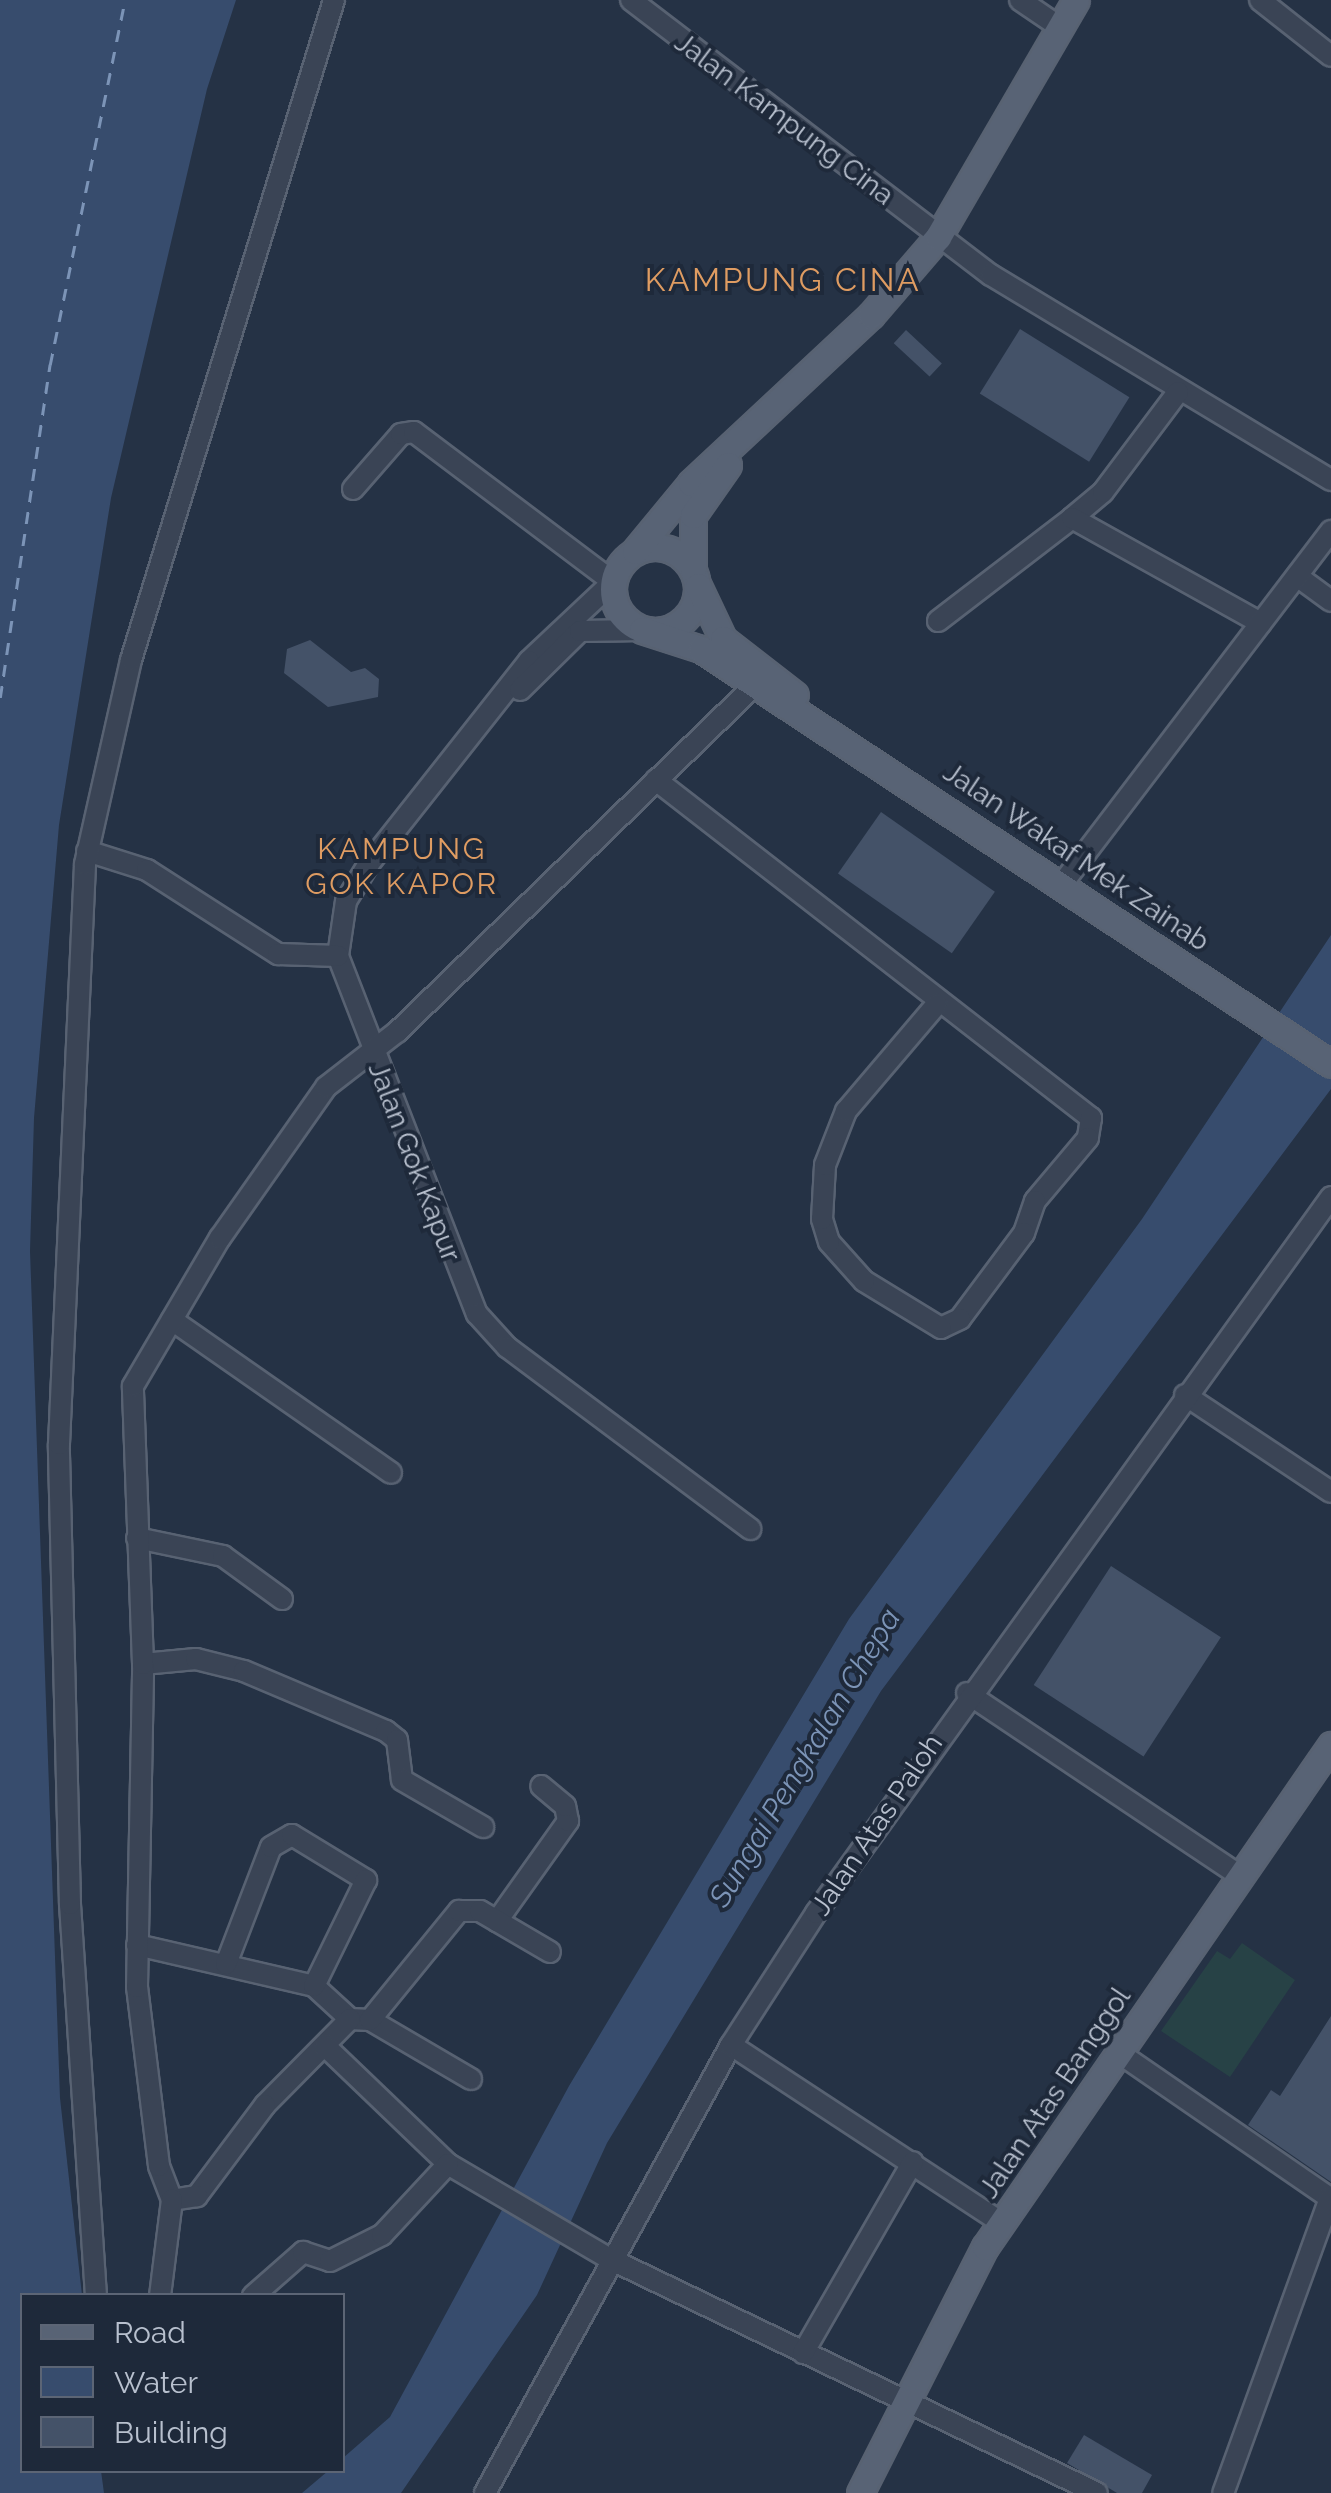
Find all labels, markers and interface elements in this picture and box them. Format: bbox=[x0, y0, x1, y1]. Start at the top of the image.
street label: Jalan Kampung Cina bbox=[668, 26, 900, 212]
district label: KAMPUNG CINA bbox=[645, 261, 921, 299]
street label: Jalan Wakaf Mek Zainab bbox=[936, 755, 1216, 959]
district label: KAMPUNG GOK KAPOR bbox=[305, 831, 499, 902]
street label: Jalan Gok Kapur bbox=[361, 1058, 467, 1266]
water label: Sungai Pengkalan Chepa bbox=[702, 1602, 908, 1914]
street label: Jalan Atas Paloh bbox=[804, 1728, 950, 1922]
street label: Jalan Atas Banggol bbox=[972, 1981, 1138, 2205]
legend bbox=[20, 2293, 345, 2473]
text: Road bbox=[114, 2315, 186, 2350]
text: Water bbox=[114, 2365, 198, 2400]
text: Building bbox=[114, 2415, 228, 2450]

